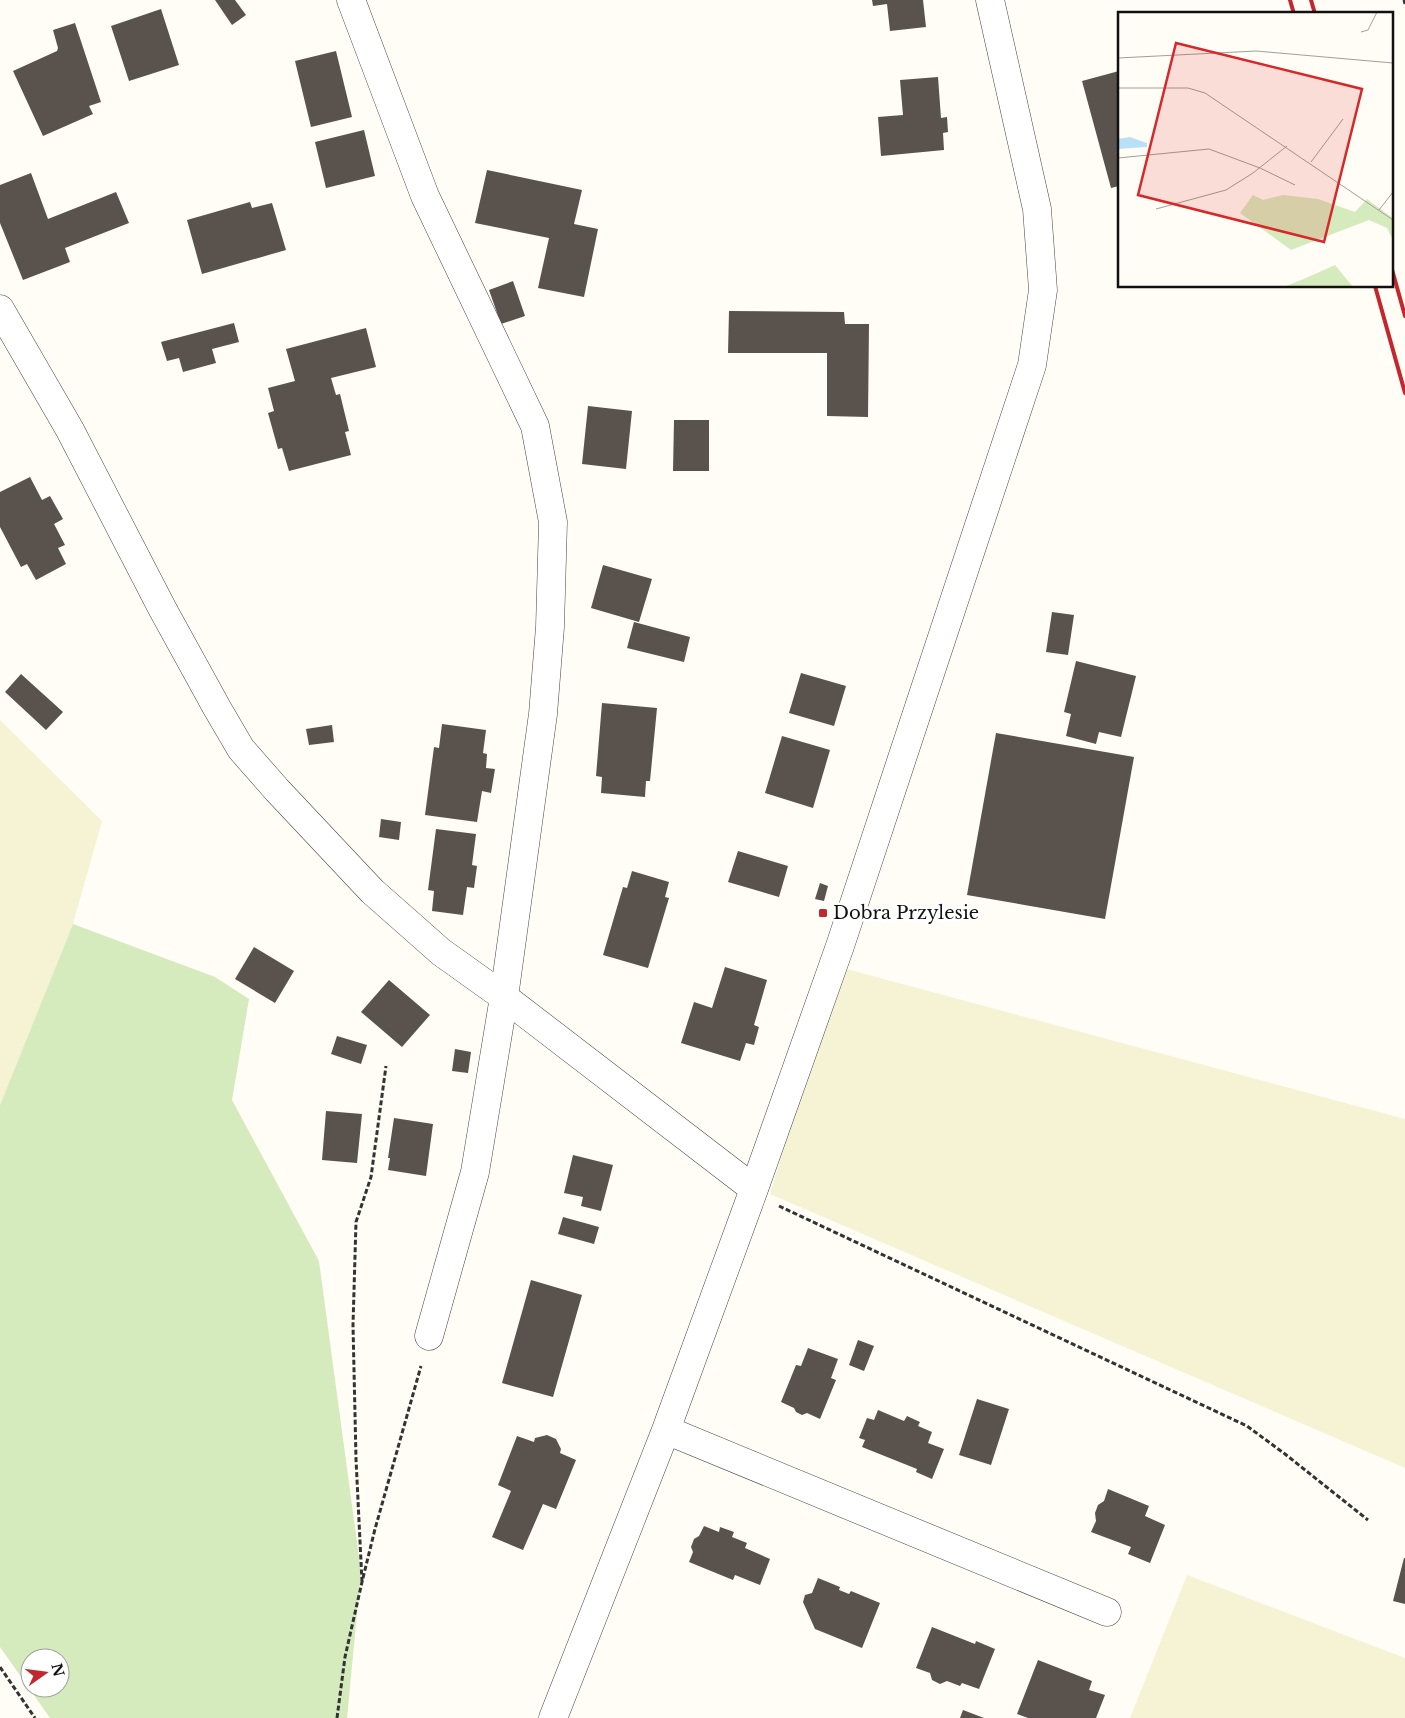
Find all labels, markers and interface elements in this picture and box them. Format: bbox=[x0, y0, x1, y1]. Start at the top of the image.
inset map bbox=[1118, 12, 1392, 288]
place label: Dobra Przylesie bbox=[833, 902, 979, 924]
marker: Dobra Przylesie bbox=[817, 907, 829, 919]
north arrow bbox=[20, 1648, 70, 1698]
text: N bbox=[47, 1661, 68, 1678]

